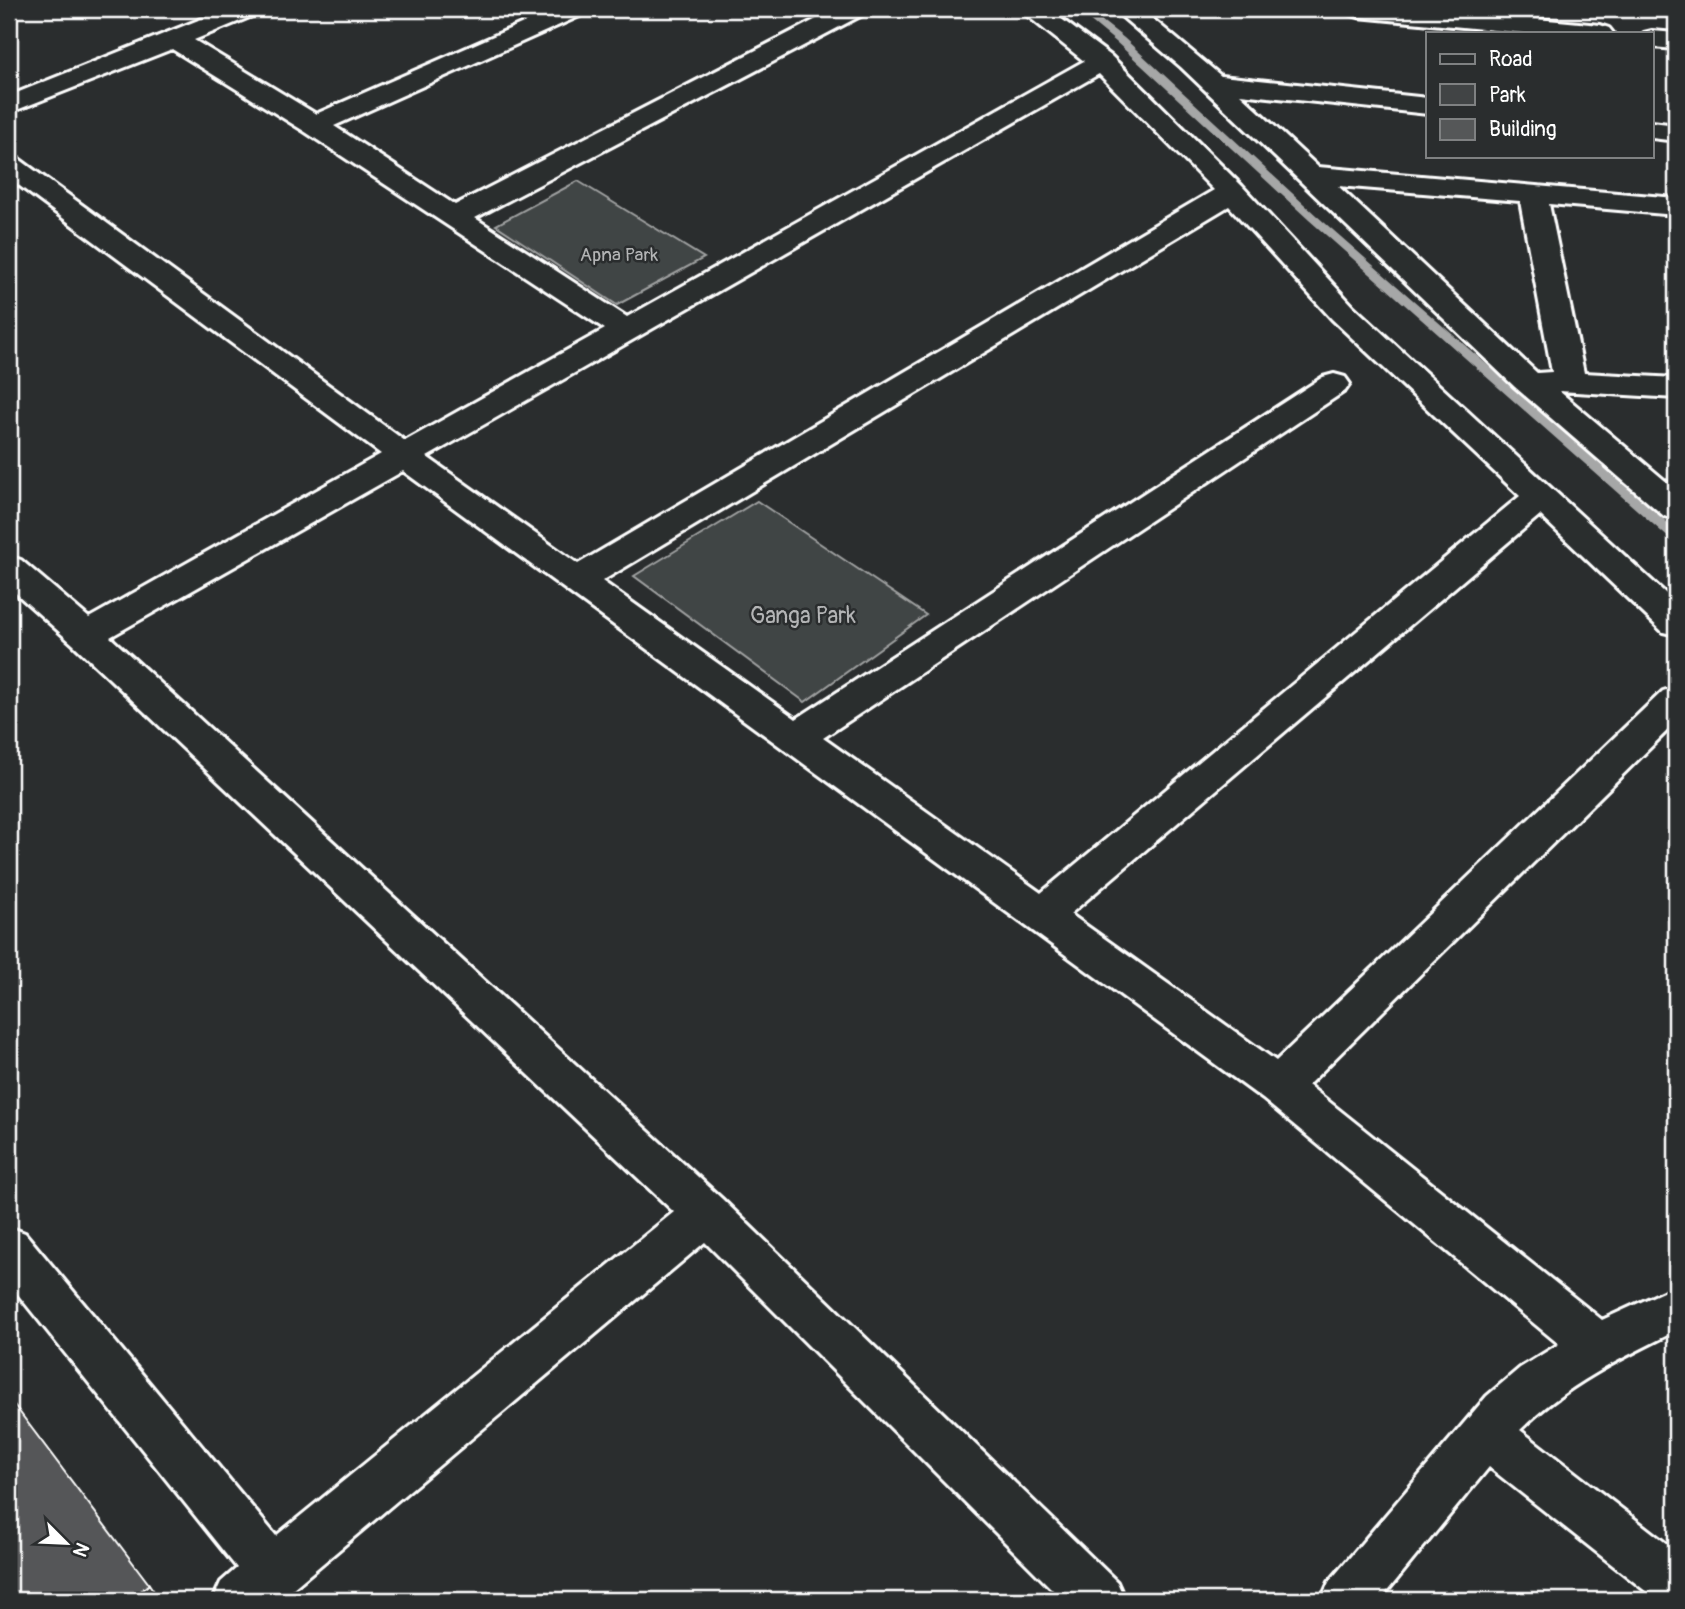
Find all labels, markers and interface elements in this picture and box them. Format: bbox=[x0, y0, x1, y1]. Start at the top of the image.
legend bbox=[1426, 32, 1654, 158]
text: Road bbox=[1489, 46, 1533, 73]
text: Park bbox=[1489, 82, 1526, 109]
text: Building bbox=[1489, 116, 1556, 143]
park label: Apna Park bbox=[580, 243, 658, 267]
park label: Ganga Park bbox=[750, 601, 856, 630]
north arrow bbox=[32, 1508, 102, 1578]
text: N bbox=[67, 1539, 94, 1560]

